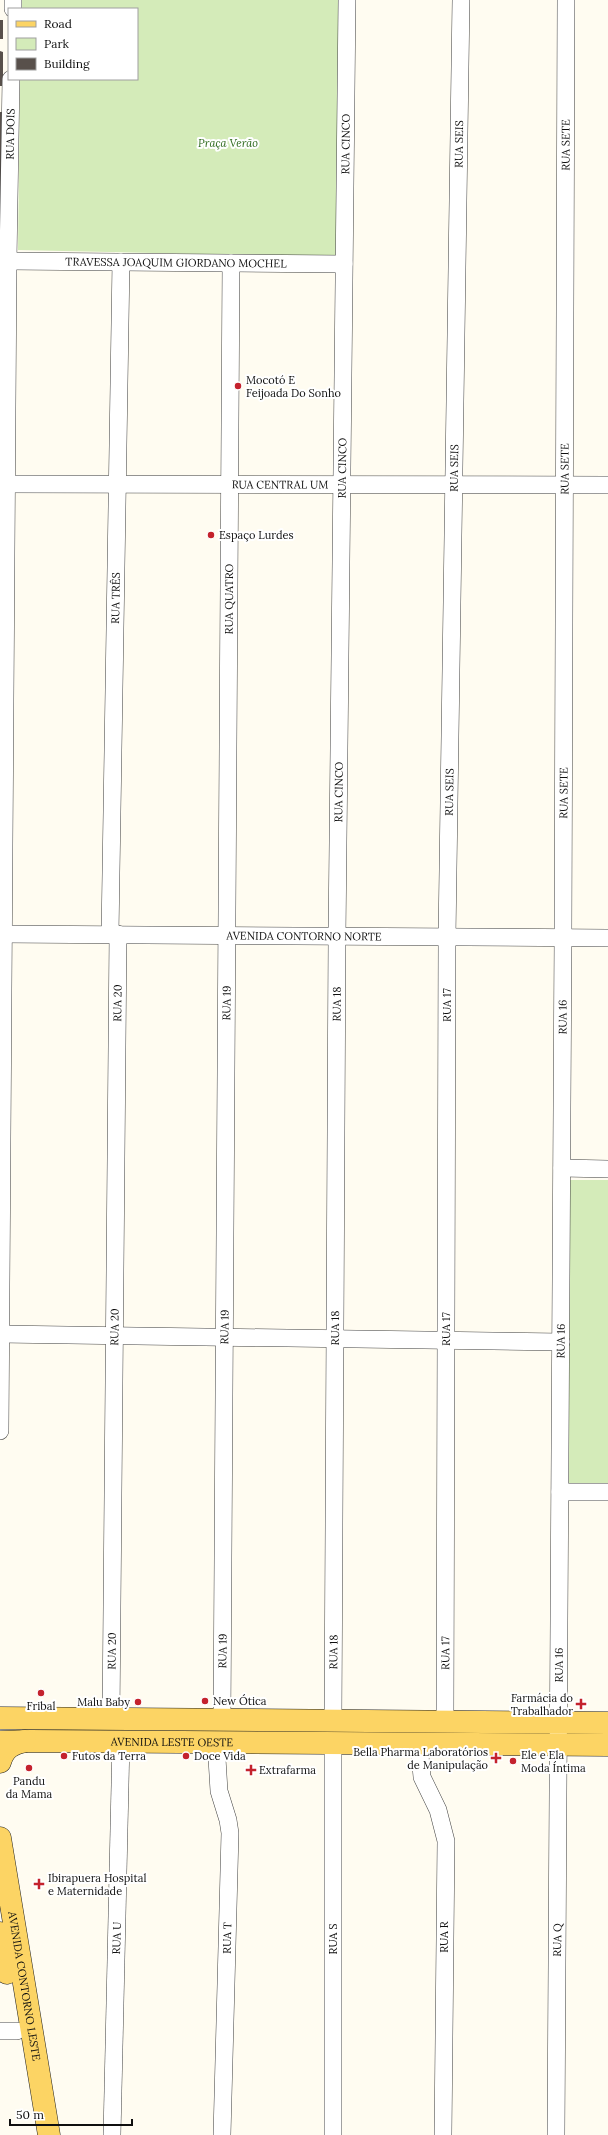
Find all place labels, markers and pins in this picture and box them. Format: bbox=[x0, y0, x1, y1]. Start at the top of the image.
place label: Mocotó E Feijoada Do Sonho bbox=[246, 373, 341, 400]
marker: Mocotó E Feijoada Do Sonho bbox=[233, 381, 243, 391]
place label: Espaço Lurdes bbox=[219, 528, 294, 542]
marker: Espaço Lurdes bbox=[206, 530, 216, 540]
marker: Fribal bbox=[36, 1688, 46, 1698]
place label: Farmácia do Trabalhador bbox=[511, 1691, 573, 1718]
place label: New Ótica bbox=[213, 1694, 267, 1708]
place label: Malu Baby bbox=[77, 1695, 130, 1709]
marker: New Ótica bbox=[200, 1696, 210, 1706]
marker: Malu Baby bbox=[133, 1697, 143, 1707]
place label: Fribal bbox=[27, 1699, 55, 1713]
marker: Farmácia do Trabalhador bbox=[576, 1699, 586, 1709]
place label: Bella Pharma Laboratórios de Manipulação bbox=[353, 1745, 488, 1772]
place label: Ele e Ela Moda Íntima bbox=[521, 1748, 586, 1775]
place label: Futos da Terra bbox=[72, 1749, 146, 1763]
place label: Doce Vida bbox=[194, 1749, 246, 1763]
marker: Futos da Terra bbox=[59, 1751, 69, 1761]
marker: Doce Vida bbox=[181, 1751, 191, 1761]
marker: Bella Pharma Laboratórios de Manipulação bbox=[491, 1753, 501, 1763]
marker: Ele e Ela Moda Íntima bbox=[508, 1756, 518, 1766]
marker: Pandu da Mama bbox=[24, 1763, 34, 1773]
place label: Extrafarma bbox=[259, 1763, 316, 1777]
marker: Extrafarma bbox=[246, 1765, 256, 1775]
place label: Pandu da Mama bbox=[6, 1774, 53, 1801]
place label: Ibirapuera Hospital e Maternidade bbox=[48, 1871, 147, 1898]
marker: Ibirapuera Hospital e Maternidade bbox=[33, 1878, 45, 1890]

